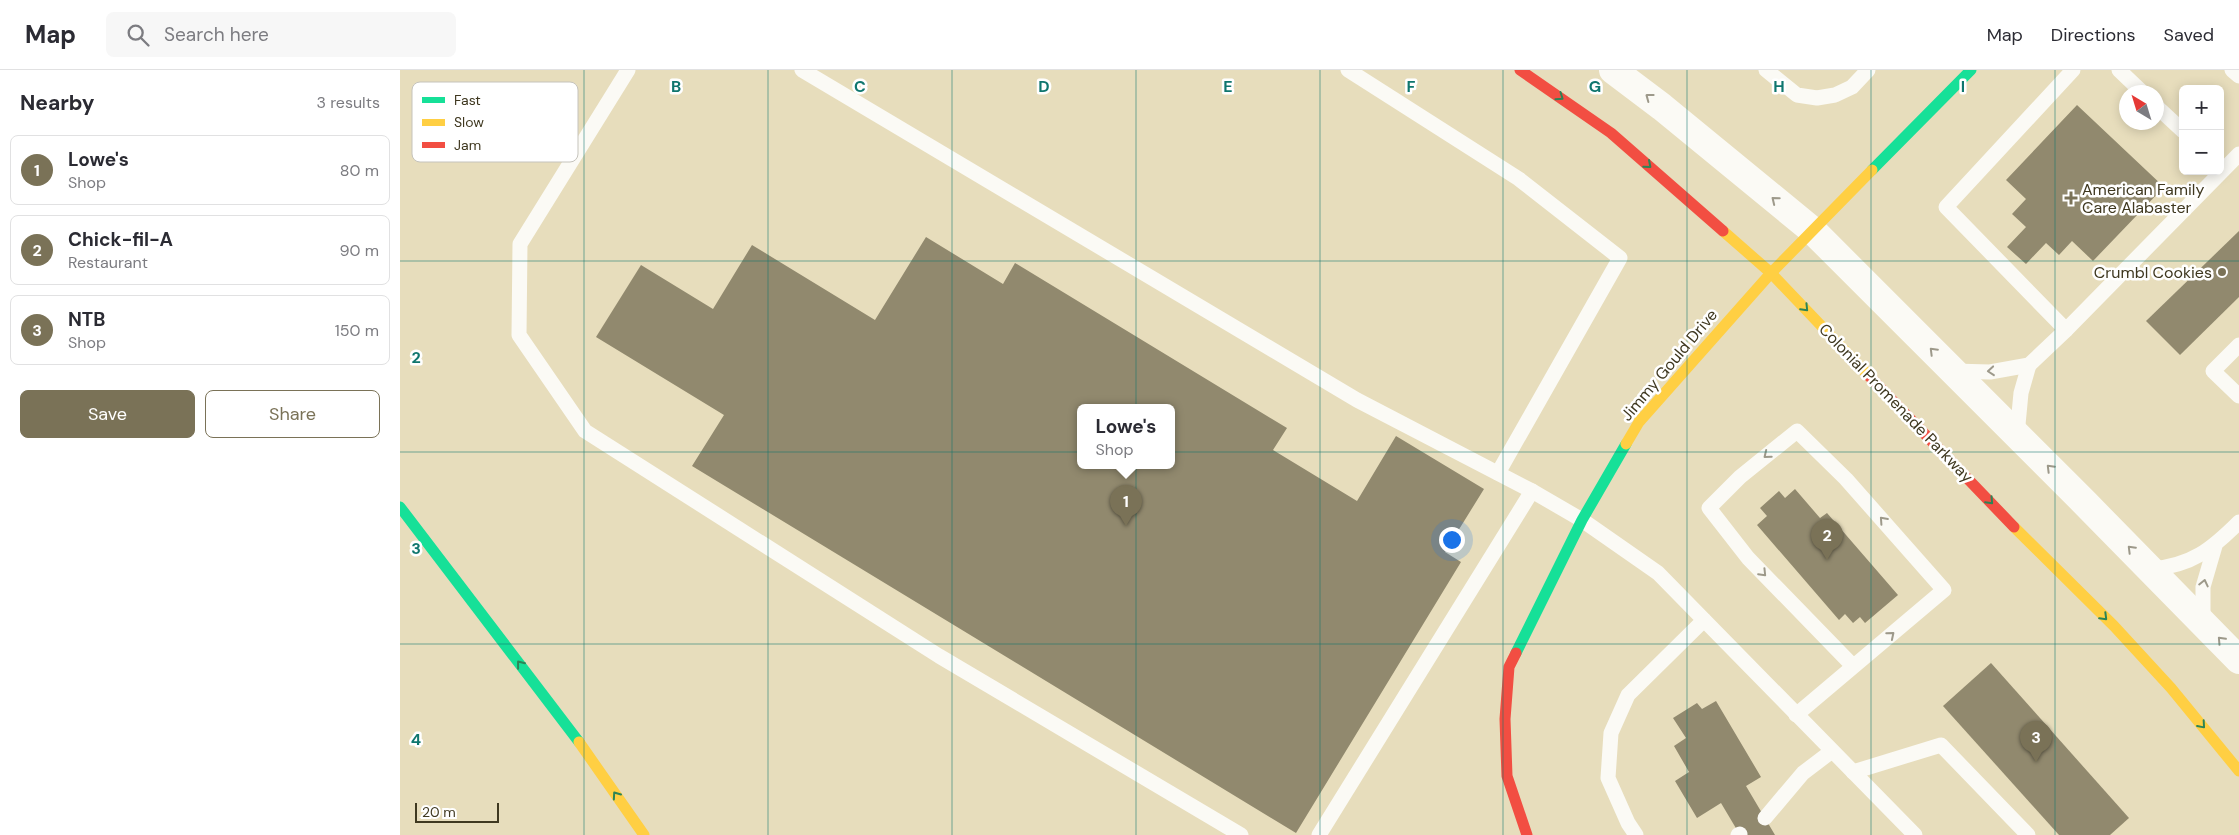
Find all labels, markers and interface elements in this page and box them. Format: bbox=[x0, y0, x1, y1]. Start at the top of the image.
search box bbox=[106, 12, 456, 57]
text: Map bbox=[25, 19, 76, 50]
icon: search bbox=[124, 21, 152, 49]
text: Search here bbox=[164, 22, 269, 47]
text: Map bbox=[1987, 23, 2023, 47]
text: Directions bbox=[2051, 23, 2136, 47]
text: Saved bbox=[2164, 23, 2214, 47]
text: B bbox=[671, 76, 681, 97]
text: C bbox=[854, 76, 866, 97]
text: D bbox=[1038, 76, 1050, 97]
text: E bbox=[1223, 76, 1233, 97]
text: F bbox=[1407, 76, 1416, 97]
text: G bbox=[1589, 76, 1601, 97]
text: H bbox=[1773, 76, 1785, 97]
text: I bbox=[1961, 76, 1965, 97]
legend bbox=[412, 82, 578, 162]
north arrow bbox=[2119, 85, 2164, 130]
map controls bbox=[2179, 85, 2224, 175]
button: + bbox=[2179, 85, 2224, 130]
text: Nearby bbox=[20, 89, 94, 117]
text: Fast bbox=[454, 91, 481, 109]
one-way arrow bbox=[1554, 91, 1564, 100]
text: 3 results bbox=[317, 92, 380, 113]
one-way arrow bbox=[1645, 94, 1654, 103]
text: Slow bbox=[454, 113, 484, 131]
button: − bbox=[2179, 130, 2224, 175]
text: Jam bbox=[454, 136, 481, 154]
text: Lowe's bbox=[68, 147, 129, 172]
one-way arrow bbox=[1642, 159, 1651, 168]
text: 1 bbox=[34, 160, 40, 181]
text: 80 m bbox=[340, 160, 379, 181]
text: Shop bbox=[68, 172, 106, 193]
place label: American Family Care Alabaster bbox=[2082, 179, 2204, 218]
marker: American Family Care Alabaster bbox=[2064, 191, 2078, 205]
one-way arrow bbox=[1771, 196, 1780, 205]
text: Chick-fil-A bbox=[68, 227, 173, 252]
text: 2 bbox=[32, 240, 42, 261]
text: 90 m bbox=[339, 240, 379, 261]
text: Restaurant bbox=[68, 252, 148, 273]
place label: Crumbl Cookies bbox=[2094, 262, 2212, 283]
marker: Crumbl Cookies bbox=[2216, 266, 2228, 278]
one-way arrow bbox=[1799, 302, 1808, 311]
street label: Jimmy Gould Drive bbox=[1616, 305, 1722, 425]
text: NTB bbox=[68, 307, 105, 332]
street label: Colonial Promenade Parkway bbox=[1814, 319, 1978, 487]
text: 3 bbox=[32, 320, 42, 341]
text: 150 m bbox=[335, 320, 379, 341]
text: Shop bbox=[68, 332, 106, 353]
text: 2 bbox=[411, 347, 421, 368]
one-way arrow bbox=[1930, 348, 1939, 357]
one-way arrow bbox=[1987, 365, 1995, 376]
button: Save bbox=[20, 390, 195, 438]
button: Share bbox=[205, 390, 380, 438]
popup bbox=[1077, 404, 1175, 469]
text: Lowe's bbox=[1096, 414, 1156, 439]
text: Shop bbox=[1096, 439, 1134, 460]
one-way arrow bbox=[1764, 450, 1773, 458]
one-way arrow bbox=[2047, 465, 2056, 474]
pin: 1 bbox=[1110, 485, 1142, 526]
one-way arrow bbox=[1984, 496, 1993, 505]
one-way arrow bbox=[1880, 517, 1889, 526]
pin: 2 bbox=[1811, 519, 1843, 560]
your location bbox=[1439, 527, 1465, 553]
text: 3 bbox=[411, 538, 421, 559]
one-way arrow bbox=[2128, 546, 2137, 555]
one-way arrow bbox=[1757, 567, 1766, 576]
one-way arrow bbox=[2199, 578, 2209, 587]
one-way arrow bbox=[2098, 611, 2107, 620]
one-way arrow bbox=[1885, 632, 1894, 641]
one-way arrow bbox=[2218, 637, 2227, 646]
one-way arrow bbox=[517, 660, 526, 670]
one-way arrow bbox=[2197, 719, 2205, 728]
pin: 3 bbox=[2020, 721, 2052, 762]
text: 4 bbox=[411, 729, 421, 750]
one-way arrow bbox=[613, 791, 622, 801]
scale bar bbox=[415, 800, 499, 823]
text: 20 m bbox=[422, 803, 456, 821]

